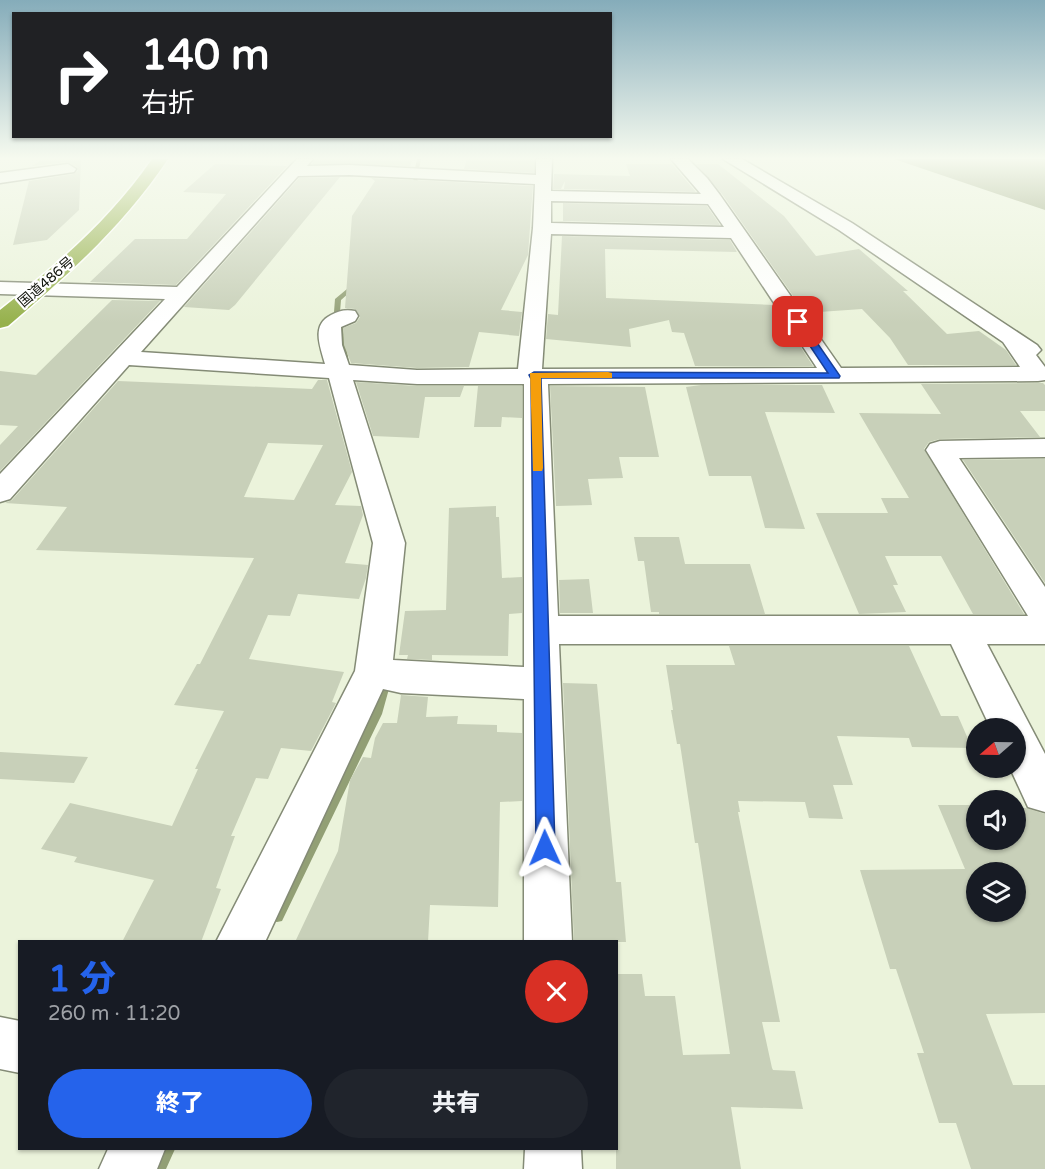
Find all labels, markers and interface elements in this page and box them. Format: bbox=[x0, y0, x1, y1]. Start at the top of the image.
text: 140 m bbox=[141, 30, 270, 81]
icon: right bbox=[42, 36, 120, 114]
text: 右折 bbox=[141, 87, 195, 120]
street label: 国道486号 bbox=[15, 253, 77, 311]
pin bbox=[772, 296, 823, 347]
icon: arrive bbox=[781, 305, 814, 338]
north arrow bbox=[966, 718, 1026, 778]
map controls bbox=[966, 718, 1026, 922]
button: sound bbox=[966, 790, 1026, 850]
position arrow bbox=[513, 816, 577, 880]
button: layers bbox=[966, 862, 1026, 922]
text: 1 分 bbox=[48, 958, 116, 1001]
button: close bbox=[525, 960, 588, 1023]
text: 260 m · 11:20 bbox=[48, 1002, 180, 1026]
button: 終了 bbox=[48, 1069, 312, 1138]
button: 共有 bbox=[324, 1069, 588, 1138]

